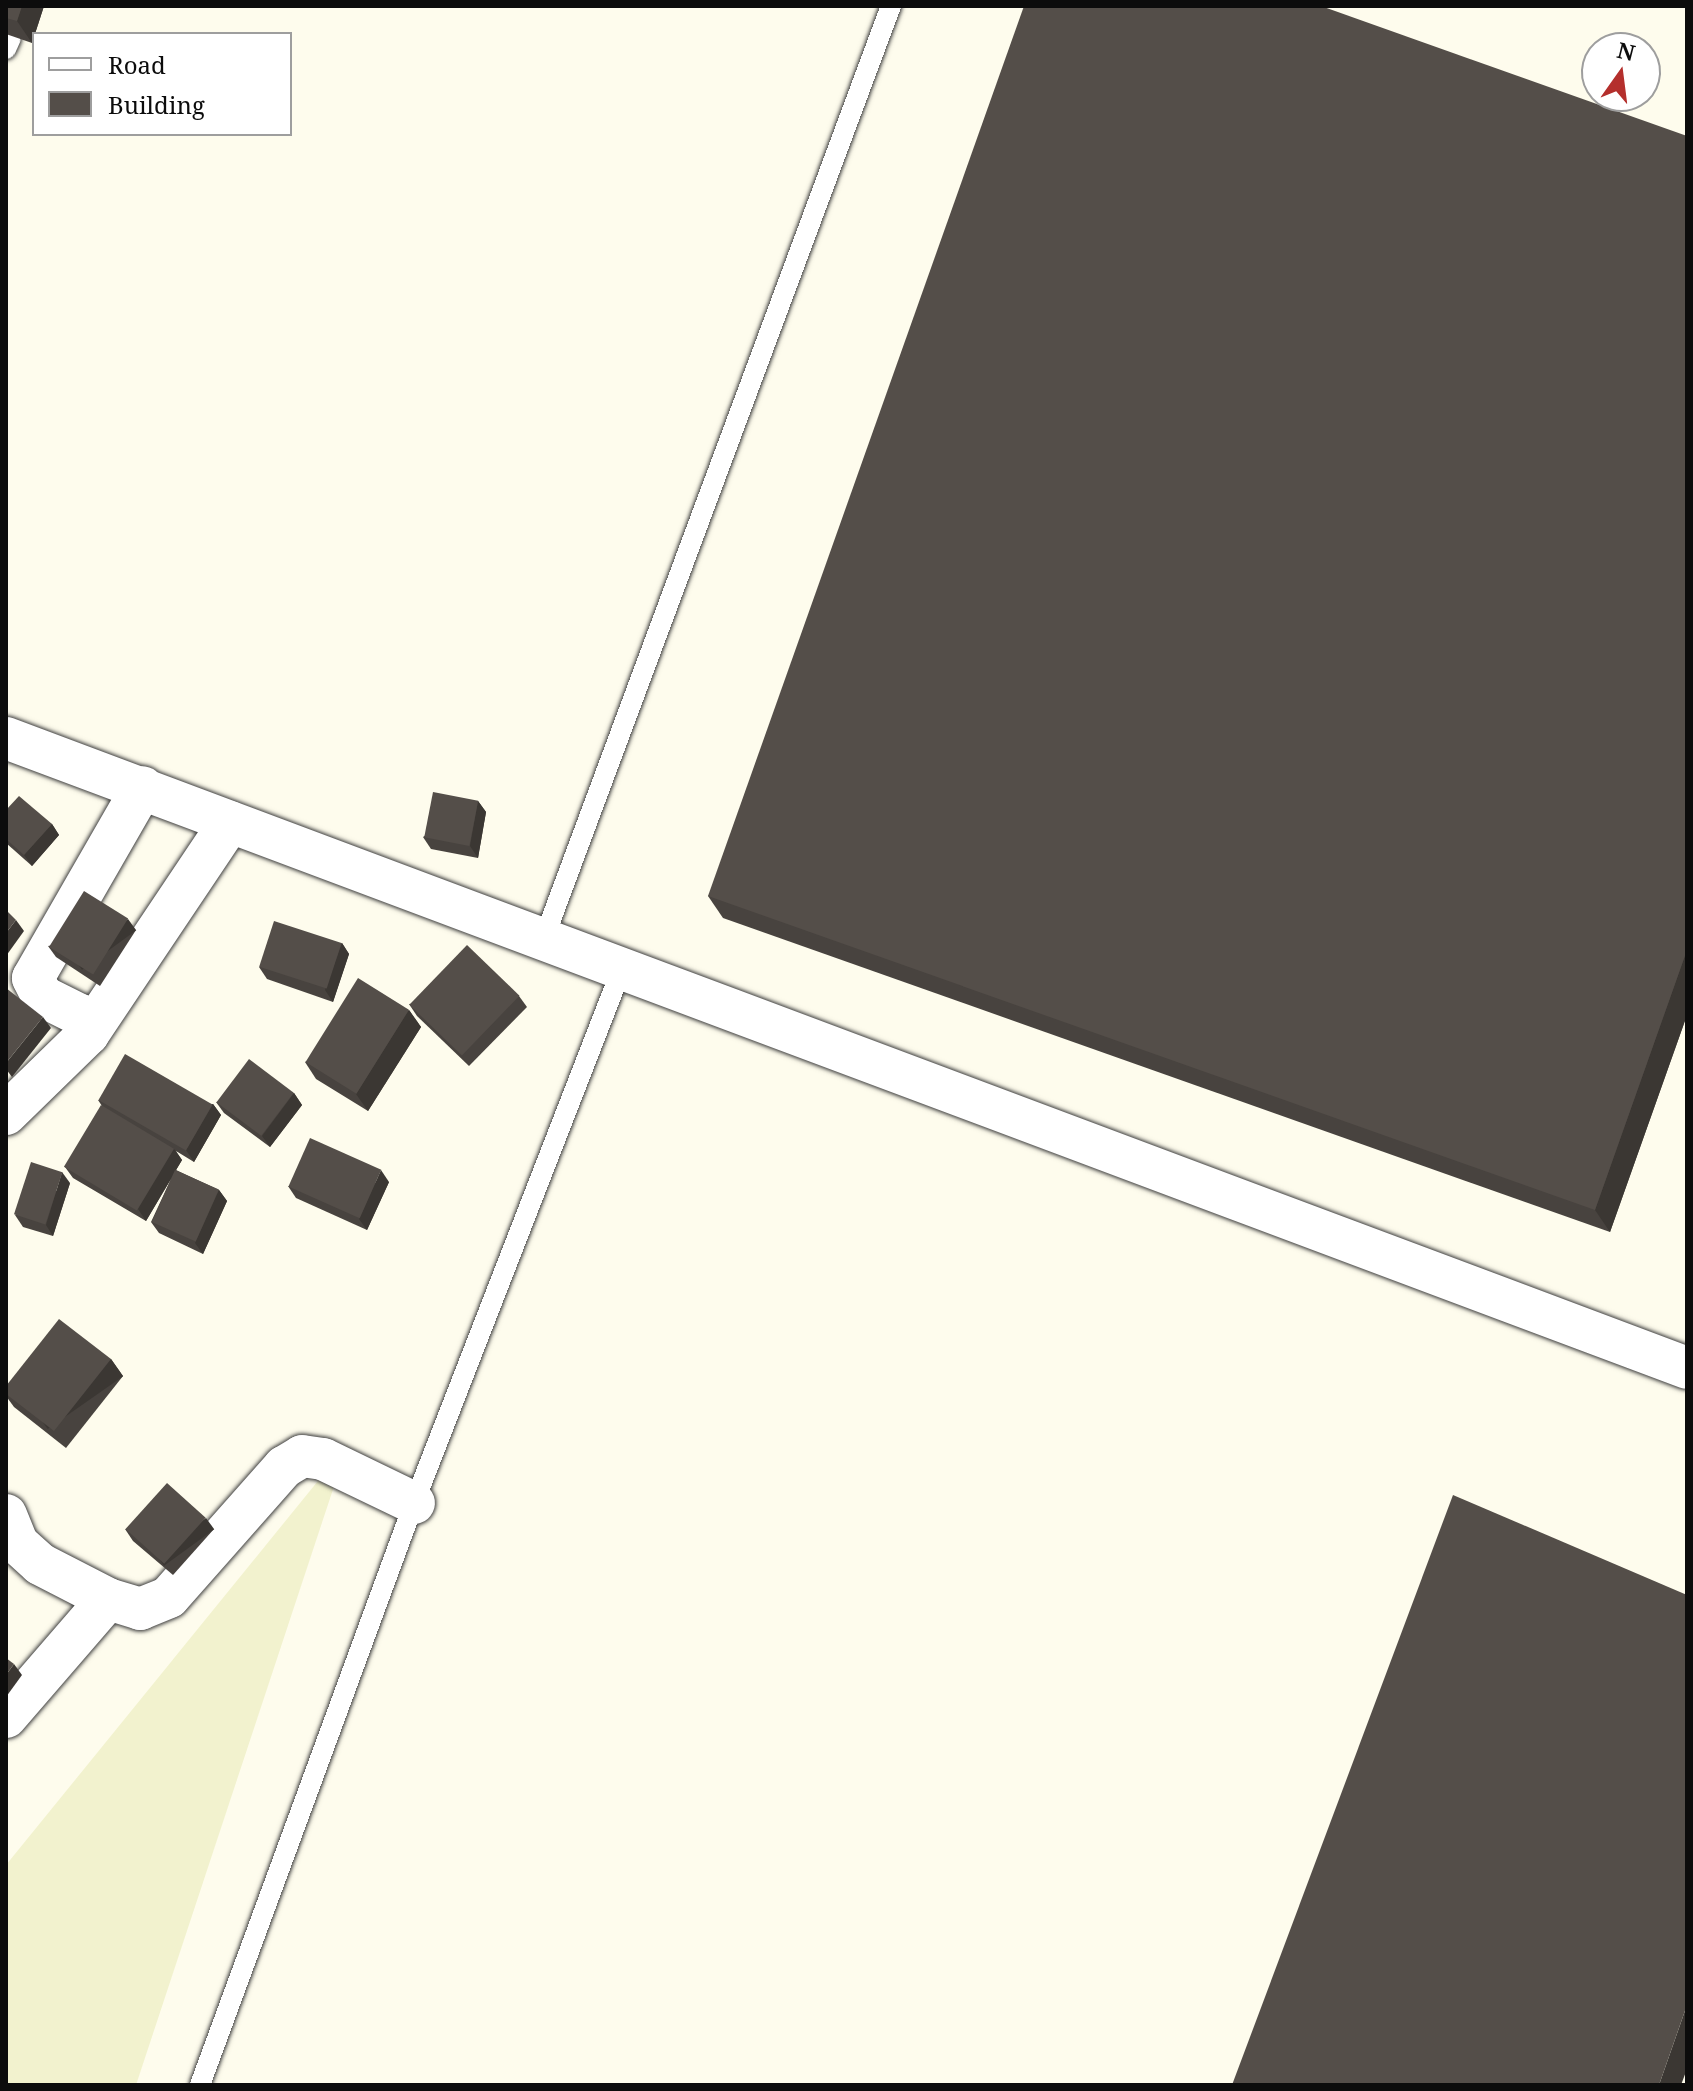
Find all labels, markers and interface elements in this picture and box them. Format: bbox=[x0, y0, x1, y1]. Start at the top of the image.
legend bbox=[32, 32, 292, 136]
north arrow bbox=[1581, 32, 1661, 112]
text: N bbox=[1614, 34, 1638, 67]
text: Road bbox=[108, 48, 166, 81]
text: Building bbox=[108, 88, 205, 121]

